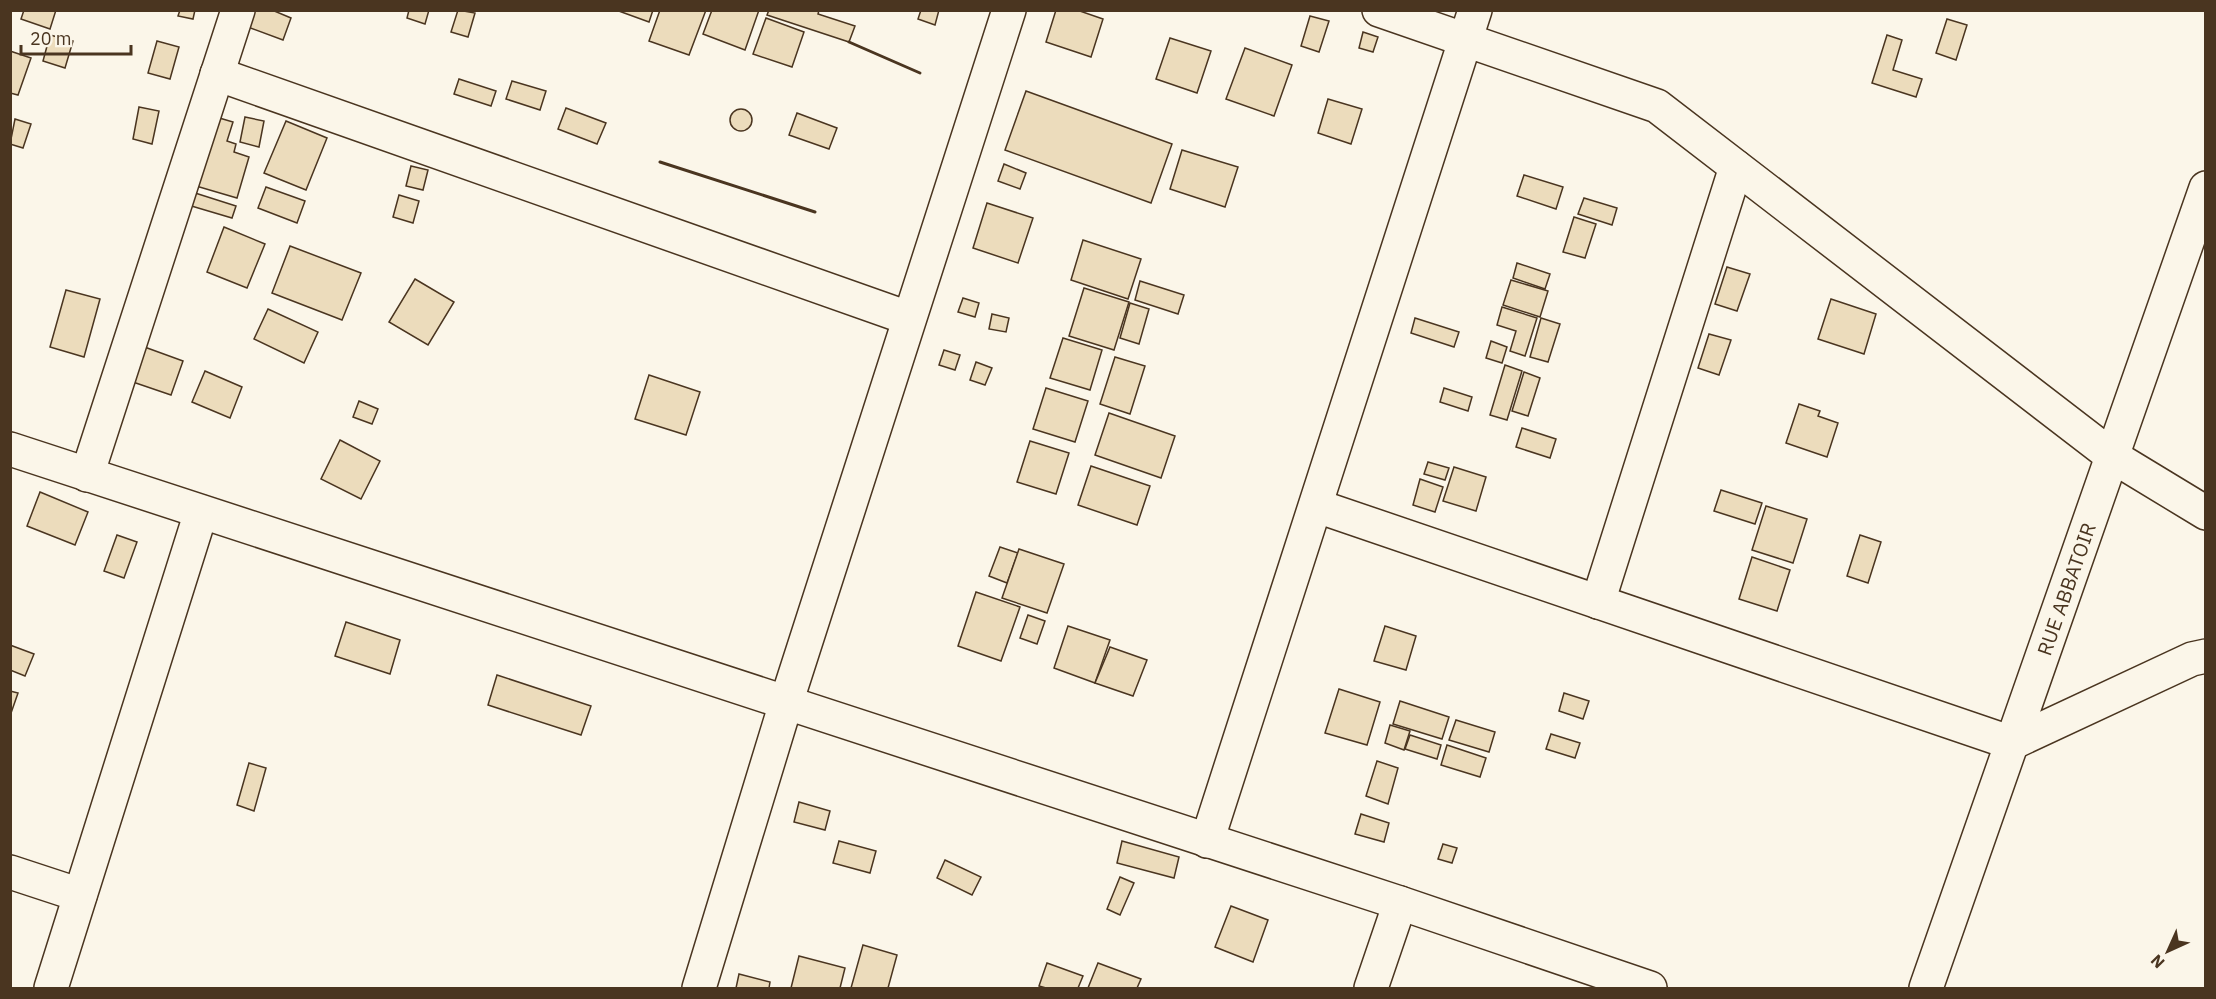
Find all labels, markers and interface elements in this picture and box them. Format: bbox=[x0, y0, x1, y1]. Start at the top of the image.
scale bar bbox=[21, 18, 130, 56]
text: 20 m bbox=[30, 27, 72, 50]
street label: RUE ABBATOIR bbox=[2030, 519, 2101, 659]
north arrow bbox=[2138, 921, 2198, 981]
text: N bbox=[2146, 950, 2169, 973]

